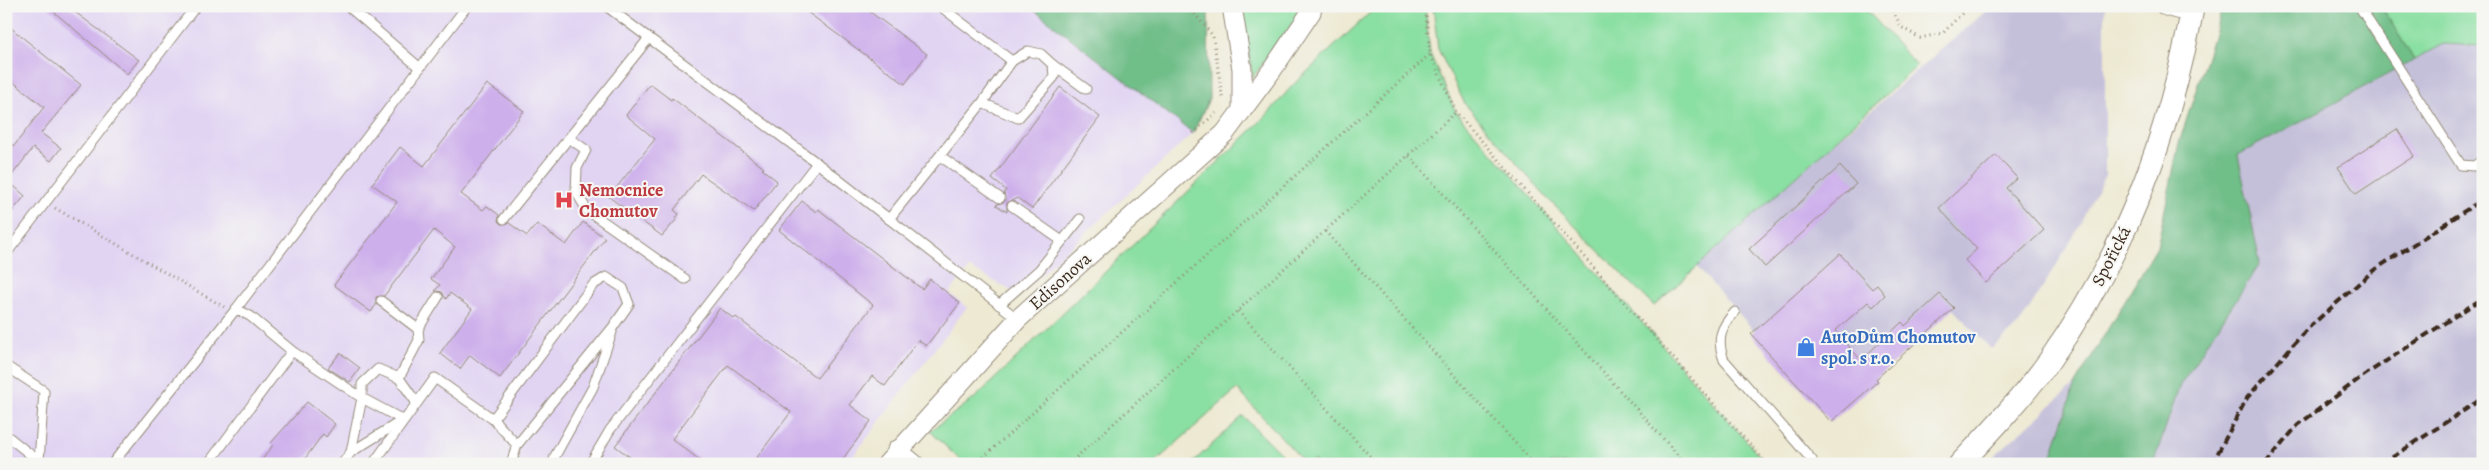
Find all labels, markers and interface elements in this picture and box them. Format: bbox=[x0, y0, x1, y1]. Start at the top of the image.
place label: Nemocnice Chomutov bbox=[579, 178, 663, 223]
hospital icon: Nemocnice Chomutov bbox=[553, 189, 575, 211]
street label: Spořická bbox=[2086, 221, 2137, 290]
street label: Edisonova bbox=[1024, 246, 1097, 315]
place label: AutoDům Chomutov spol. s r.o. bbox=[1820, 325, 1976, 370]
shop icon: AutoDům Chomutov spol. s r.o. bbox=[1795, 336, 1817, 358]

